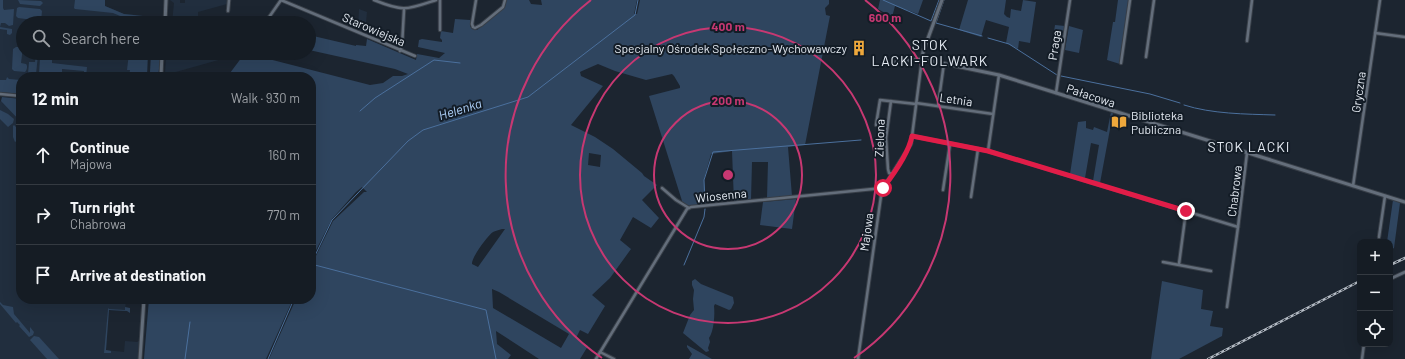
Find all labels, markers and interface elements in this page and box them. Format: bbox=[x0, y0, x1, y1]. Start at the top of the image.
street label: Starowiejska bbox=[340, 9, 408, 49]
text: 600 m bbox=[869, 10, 901, 24]
search box bbox=[16, 16, 316, 60]
text: 400 m bbox=[711, 19, 745, 33]
icon: search bbox=[30, 27, 52, 49]
text: Search here bbox=[62, 29, 140, 47]
street label: Praga bbox=[1045, 29, 1063, 61]
district label: STOK LACKI-FOLWARK bbox=[872, 36, 988, 69]
building icon: Specjalny Ośrodek Społeczno-Wychowawczy bbox=[850, 39, 868, 57]
place label: Specjalny Ośrodek Społeczno-Wychowawczy bbox=[614, 41, 847, 55]
street label: Gryczna bbox=[1348, 70, 1368, 114]
street label: Pałacowa bbox=[1065, 81, 1117, 109]
text: 12 min bbox=[32, 88, 79, 108]
text: Walk · 930 m bbox=[231, 90, 300, 106]
street label: Letnia bbox=[939, 90, 973, 108]
text: 200 m bbox=[712, 93, 744, 107]
water label: Helenka bbox=[436, 95, 484, 123]
place label: Biblioteka Publiczna bbox=[1131, 108, 1183, 136]
library icon: Biblioteka Publiczna bbox=[1110, 113, 1128, 131]
street label: Zielona bbox=[871, 119, 887, 157]
text: Continue bbox=[70, 138, 130, 156]
district label: STOK LACKI bbox=[1208, 138, 1290, 155]
icon: ahead bbox=[32, 144, 54, 166]
text: 160 m bbox=[268, 147, 300, 163]
text: Majowa bbox=[70, 156, 112, 172]
street label: Chabrowa bbox=[1224, 164, 1244, 218]
centre of rings bbox=[721, 168, 735, 182]
route start bbox=[874, 179, 892, 197]
street label: Wiosenna bbox=[695, 185, 747, 205]
text: Turn right bbox=[70, 198, 135, 216]
route end bbox=[1177, 202, 1195, 220]
icon: right bbox=[32, 204, 54, 226]
text: 770 m bbox=[267, 207, 300, 223]
street label: Majowa bbox=[856, 212, 876, 252]
text: Chabrowa bbox=[70, 216, 126, 232]
map controls bbox=[1357, 239, 1393, 347]
button: + bbox=[1357, 239, 1393, 275]
icon: arrive bbox=[32, 264, 54, 286]
text: Arrive at destination bbox=[70, 266, 206, 284]
button: − bbox=[1357, 275, 1393, 311]
button: locate bbox=[1357, 311, 1393, 347]

